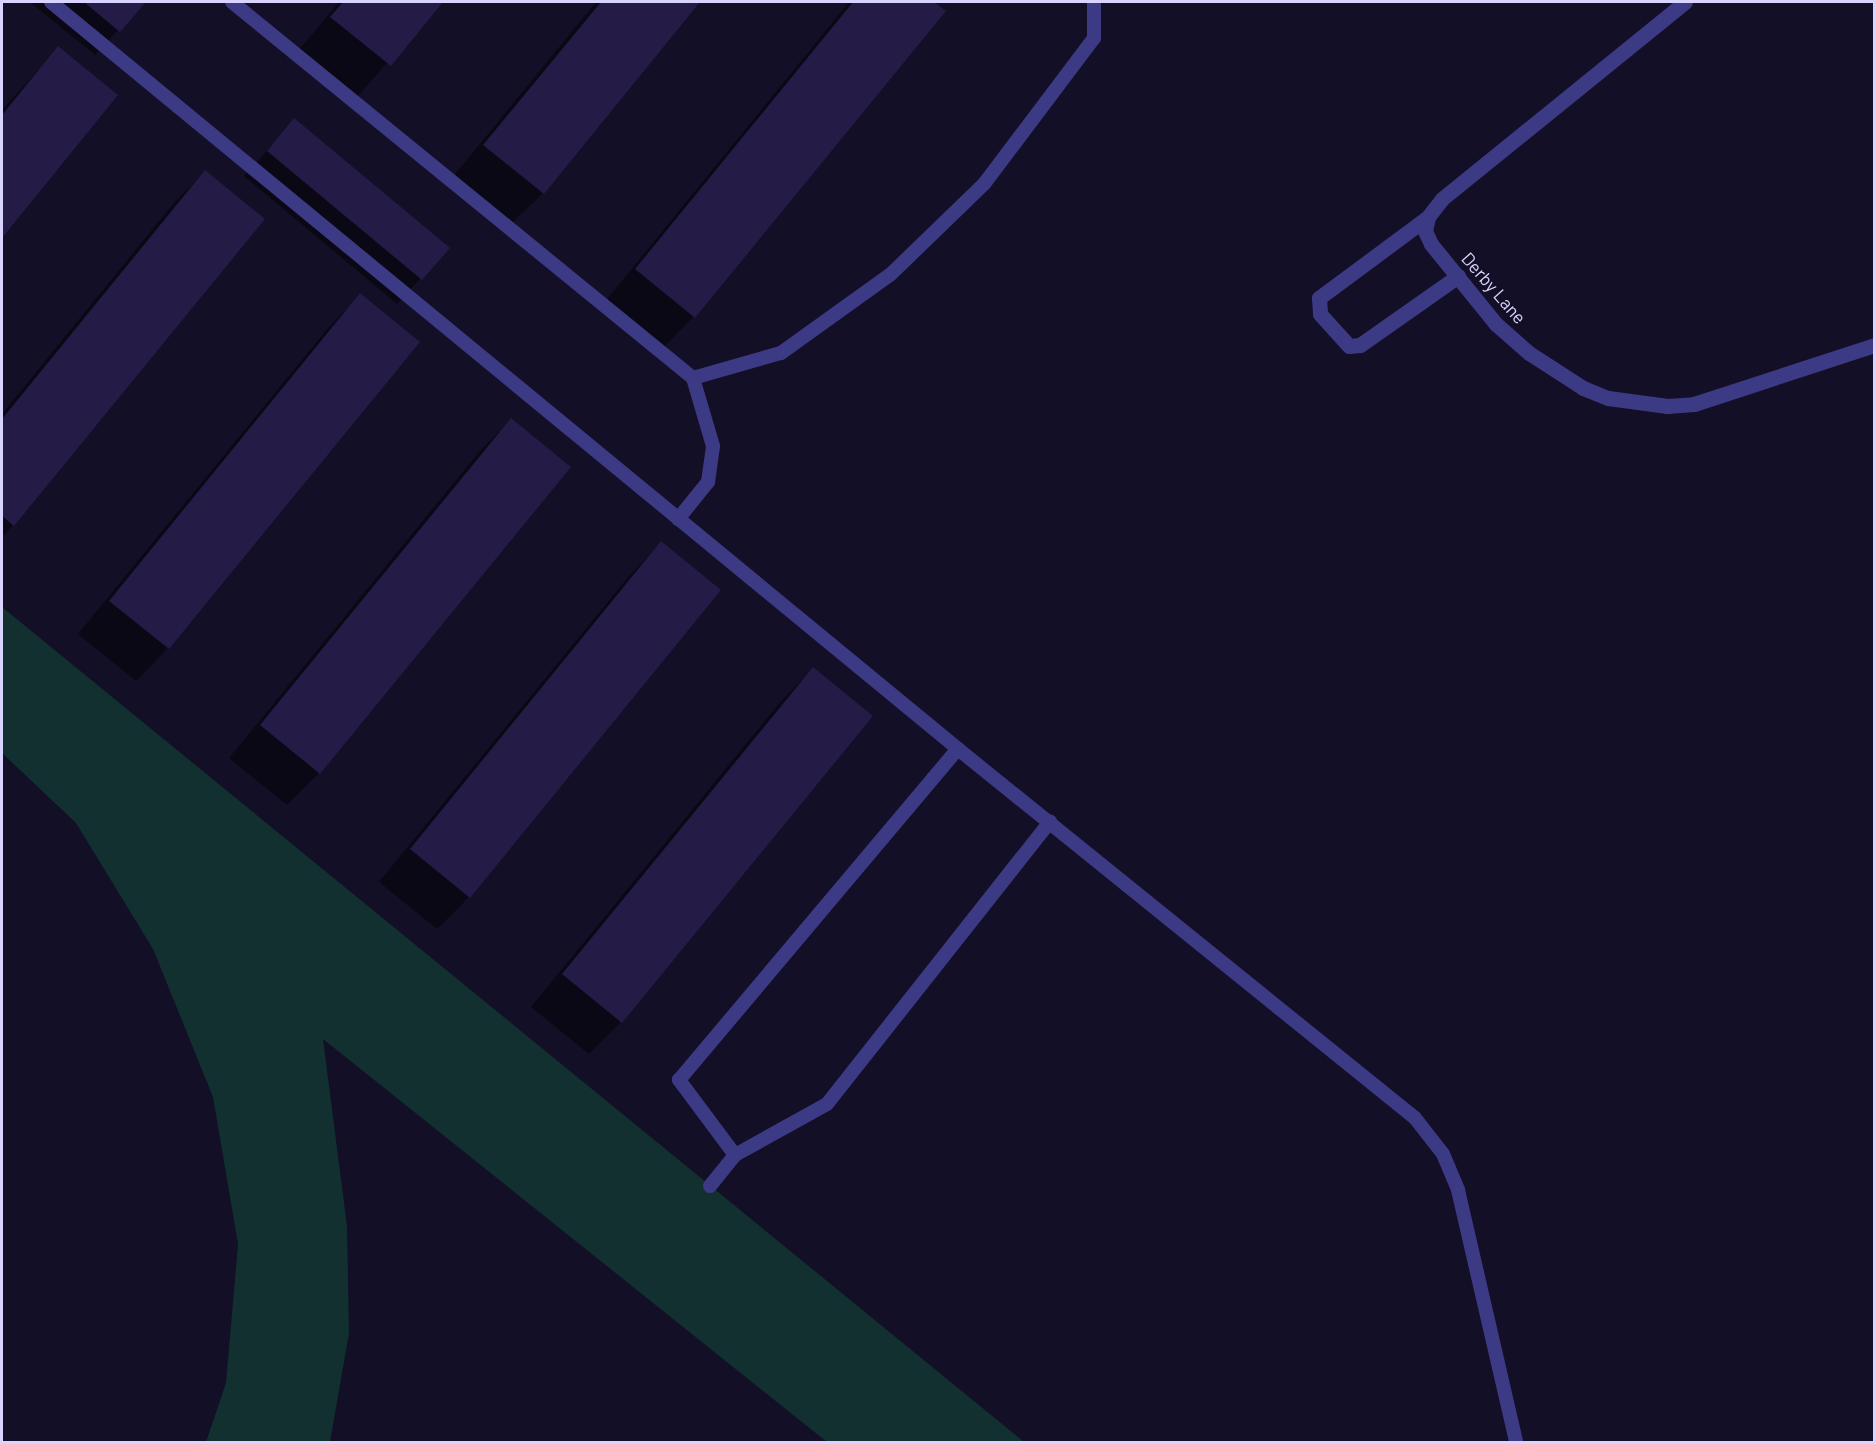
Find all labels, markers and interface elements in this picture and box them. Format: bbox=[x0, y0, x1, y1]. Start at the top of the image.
street label: Derby Lane bbox=[1457, 248, 1531, 328]

